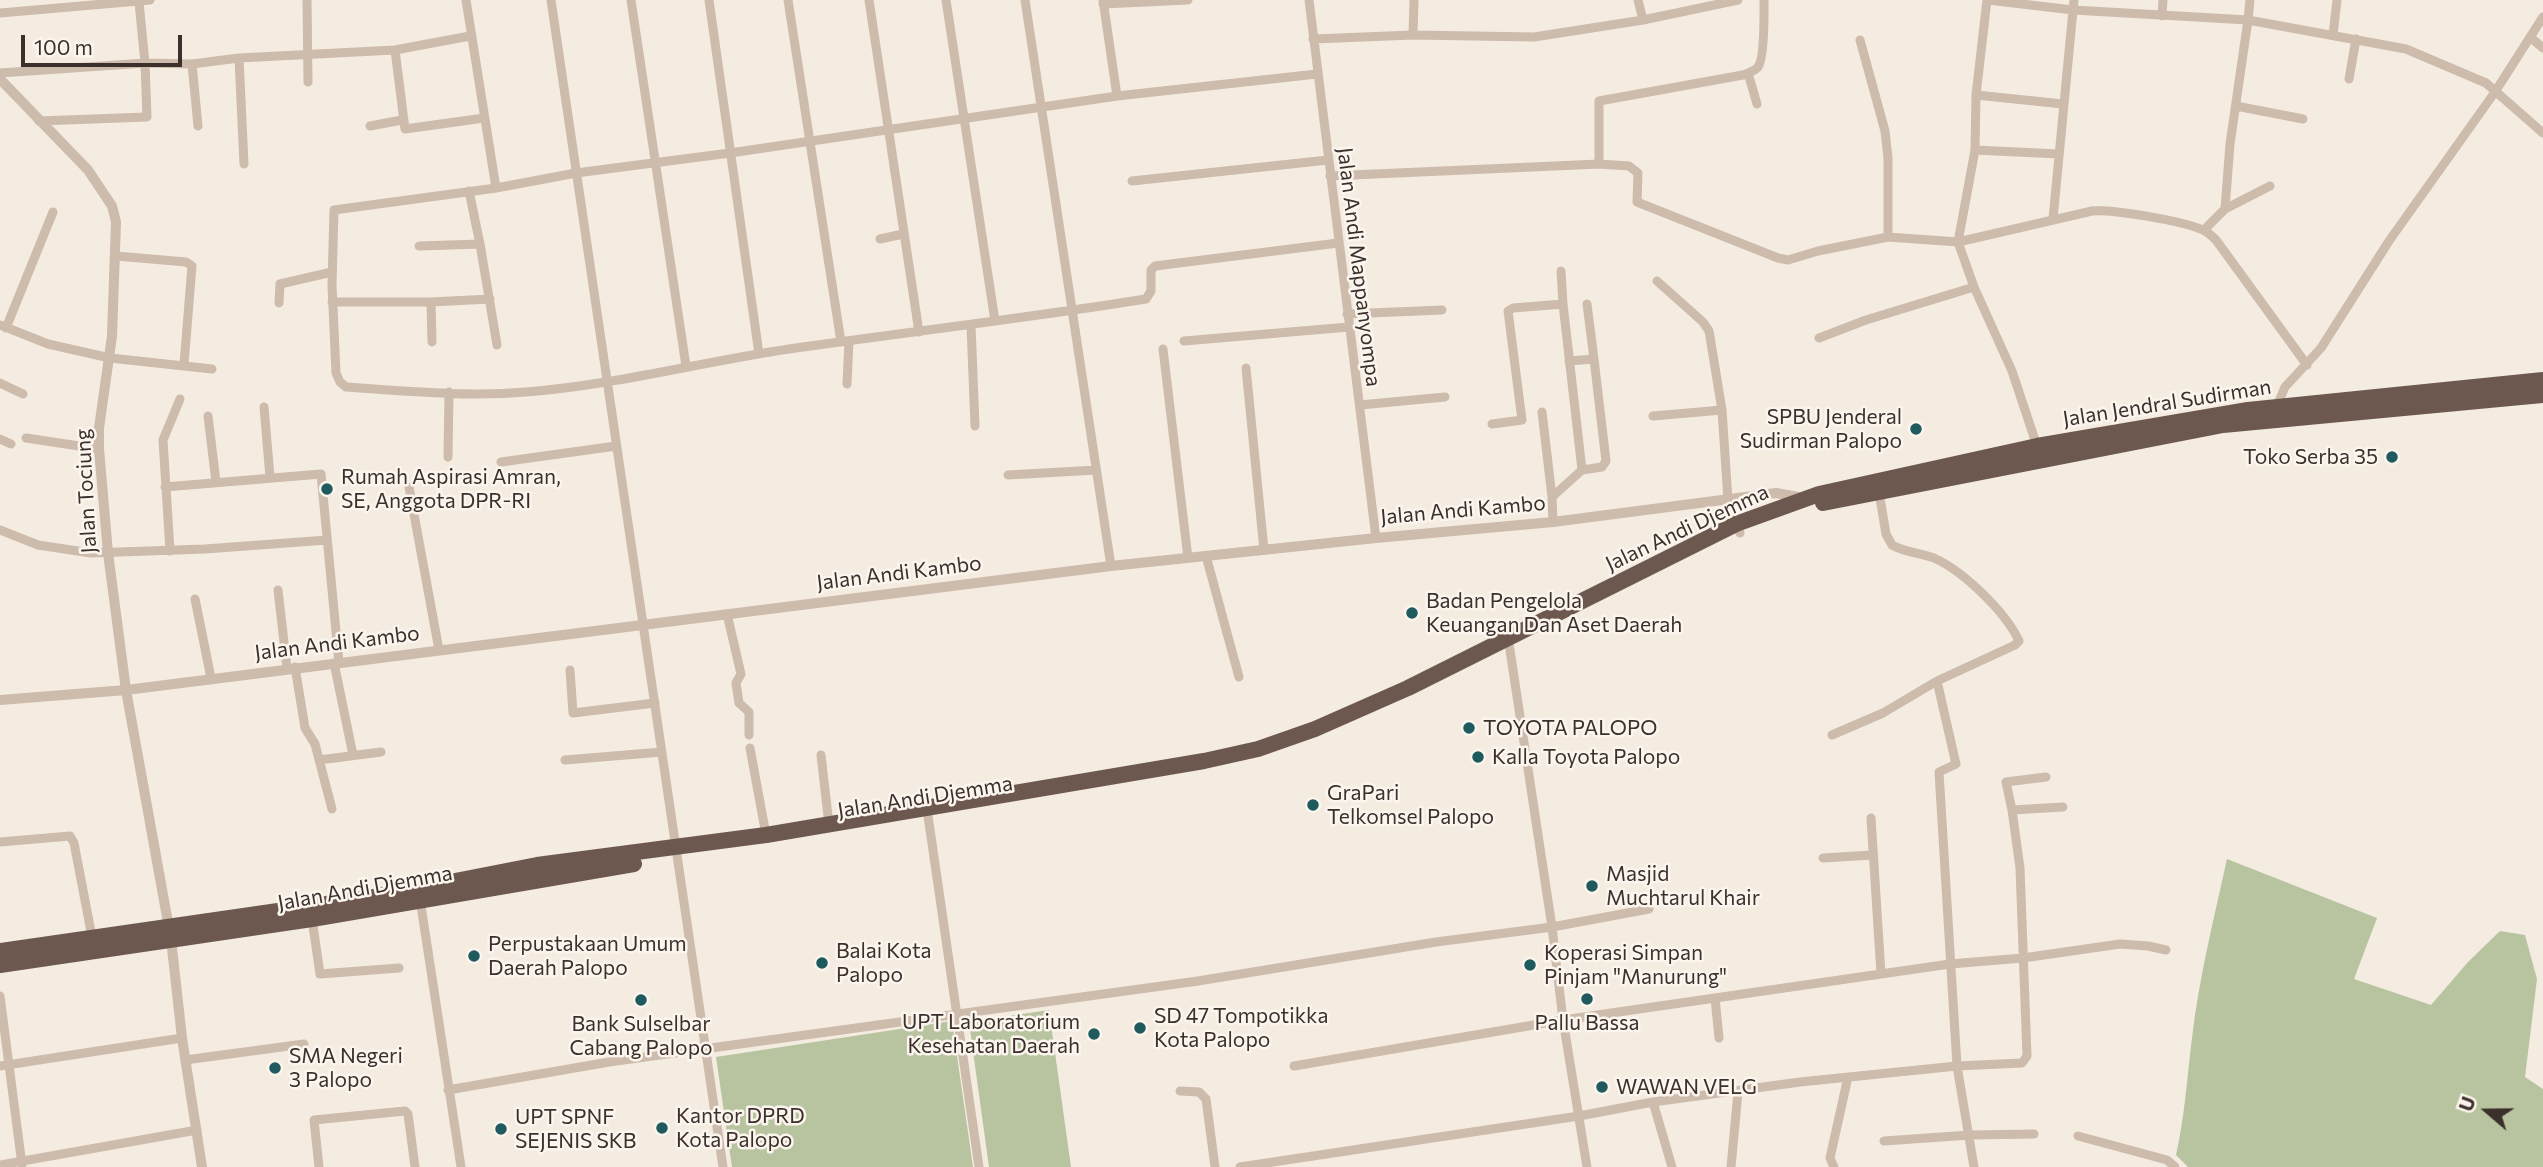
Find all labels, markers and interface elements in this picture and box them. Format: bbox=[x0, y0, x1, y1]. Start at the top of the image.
scale bar bbox=[24, 21, 186, 65]
text: 100 m bbox=[34, 34, 93, 59]
street label: Jalan Andi Mappanyompa bbox=[1332, 146, 1386, 388]
street label: Jalan Jendral Sudirman bbox=[2061, 374, 2273, 432]
place label: SPBU Jenderal Sudirman Palopo bbox=[1740, 404, 1902, 454]
marker: SPBU Jenderal Sudirman Palopo bbox=[1908, 421, 1924, 437]
street label: Jalan Tociung bbox=[70, 428, 102, 554]
place label: Toko Serba 35 bbox=[2243, 444, 2378, 470]
marker: Toko Serba 35 bbox=[2384, 449, 2400, 465]
place label: Rumah Aspirasi Amran, SE, Anggota DPR-RI bbox=[341, 464, 561, 514]
street label: Jalan Andi Djemma bbox=[1601, 479, 1773, 577]
marker: Rumah Aspirasi Amran, SE, Anggota DPR-RI bbox=[319, 481, 335, 497]
street label: Jalan Andi Kambo bbox=[1379, 490, 1547, 530]
street label: Jalan Andi Kambo bbox=[815, 550, 983, 596]
place label: Badan Pengelola Keuangan Dan Aset Daerah bbox=[1426, 588, 1682, 638]
marker: Badan Pengelola Keuangan Dan Aset Daerah bbox=[1404, 605, 1420, 621]
street label: Jalan Andi Kambo bbox=[253, 620, 421, 666]
place label: TOYOTA PALOPO bbox=[1483, 715, 1657, 741]
marker: TOYOTA PALOPO bbox=[1461, 720, 1477, 736]
place label: Kalla Toyota Palopo bbox=[1492, 744, 1680, 770]
marker: Kalla Toyota Palopo bbox=[1470, 749, 1486, 765]
street label: Jalan Andi Djemma bbox=[836, 771, 1014, 823]
place label: GraPari Telkomsel Palopo bbox=[1327, 780, 1494, 830]
marker: GraPari Telkomsel Palopo bbox=[1305, 797, 1321, 813]
street label: Jalan Andi Djemma bbox=[276, 860, 454, 916]
place label: Masjid Muchtarul Khair bbox=[1606, 861, 1760, 911]
marker: Masjid Muchtarul Khair bbox=[1584, 878, 1600, 894]
place label: Perpustakaan Umum Daerah Palopo bbox=[488, 931, 687, 981]
place label: Balai Kota Palopo bbox=[836, 938, 932, 988]
place label: Koperasi Simpan Pinjam "Manurung" bbox=[1544, 940, 1727, 990]
marker: Perpustakaan Umum Daerah Palopo bbox=[466, 948, 482, 964]
marker: Balai Kota Palopo bbox=[814, 955, 830, 971]
marker: Koperasi Simpan Pinjam "Manurung" bbox=[1522, 957, 1538, 973]
marker: Pallu Bassa bbox=[1579, 991, 1595, 1007]
marker: Bank Sulselbar Cabang Palopo bbox=[633, 992, 649, 1008]
place label: SD 47 Tompotikka Kota Palopo bbox=[1154, 1003, 1328, 1053]
place label: UPT Laboratorium Kesehatan Daerah bbox=[902, 1009, 1080, 1059]
place label: Pallu Bassa bbox=[1534, 1010, 1640, 1036]
place label: Bank Sulselbar Cabang Palopo bbox=[569, 1011, 713, 1061]
marker: SD 47 Tompotikka Kota Palopo bbox=[1132, 1020, 1148, 1036]
marker: UPT Laboratorium Kesehatan Daerah bbox=[1086, 1026, 1102, 1042]
place label: SMA Negeri 3 Palopo bbox=[289, 1043, 403, 1093]
marker: SMA Negeri 3 Palopo bbox=[267, 1060, 283, 1076]
place label: WAWAN VELG bbox=[1616, 1074, 1757, 1100]
north arrow bbox=[2452, 1076, 2522, 1146]
marker: WAWAN VELG bbox=[1594, 1079, 1610, 1095]
text: U bbox=[2454, 1093, 2480, 1114]
place label: Kantor DPRD Kota Palopo bbox=[676, 1103, 805, 1153]
place label: UPT SPNF SEJENIS SKB bbox=[515, 1104, 636, 1154]
marker: Kantor DPRD Kota Palopo bbox=[654, 1120, 670, 1136]
marker: UPT SPNF SEJENIS SKB bbox=[493, 1121, 509, 1137]

